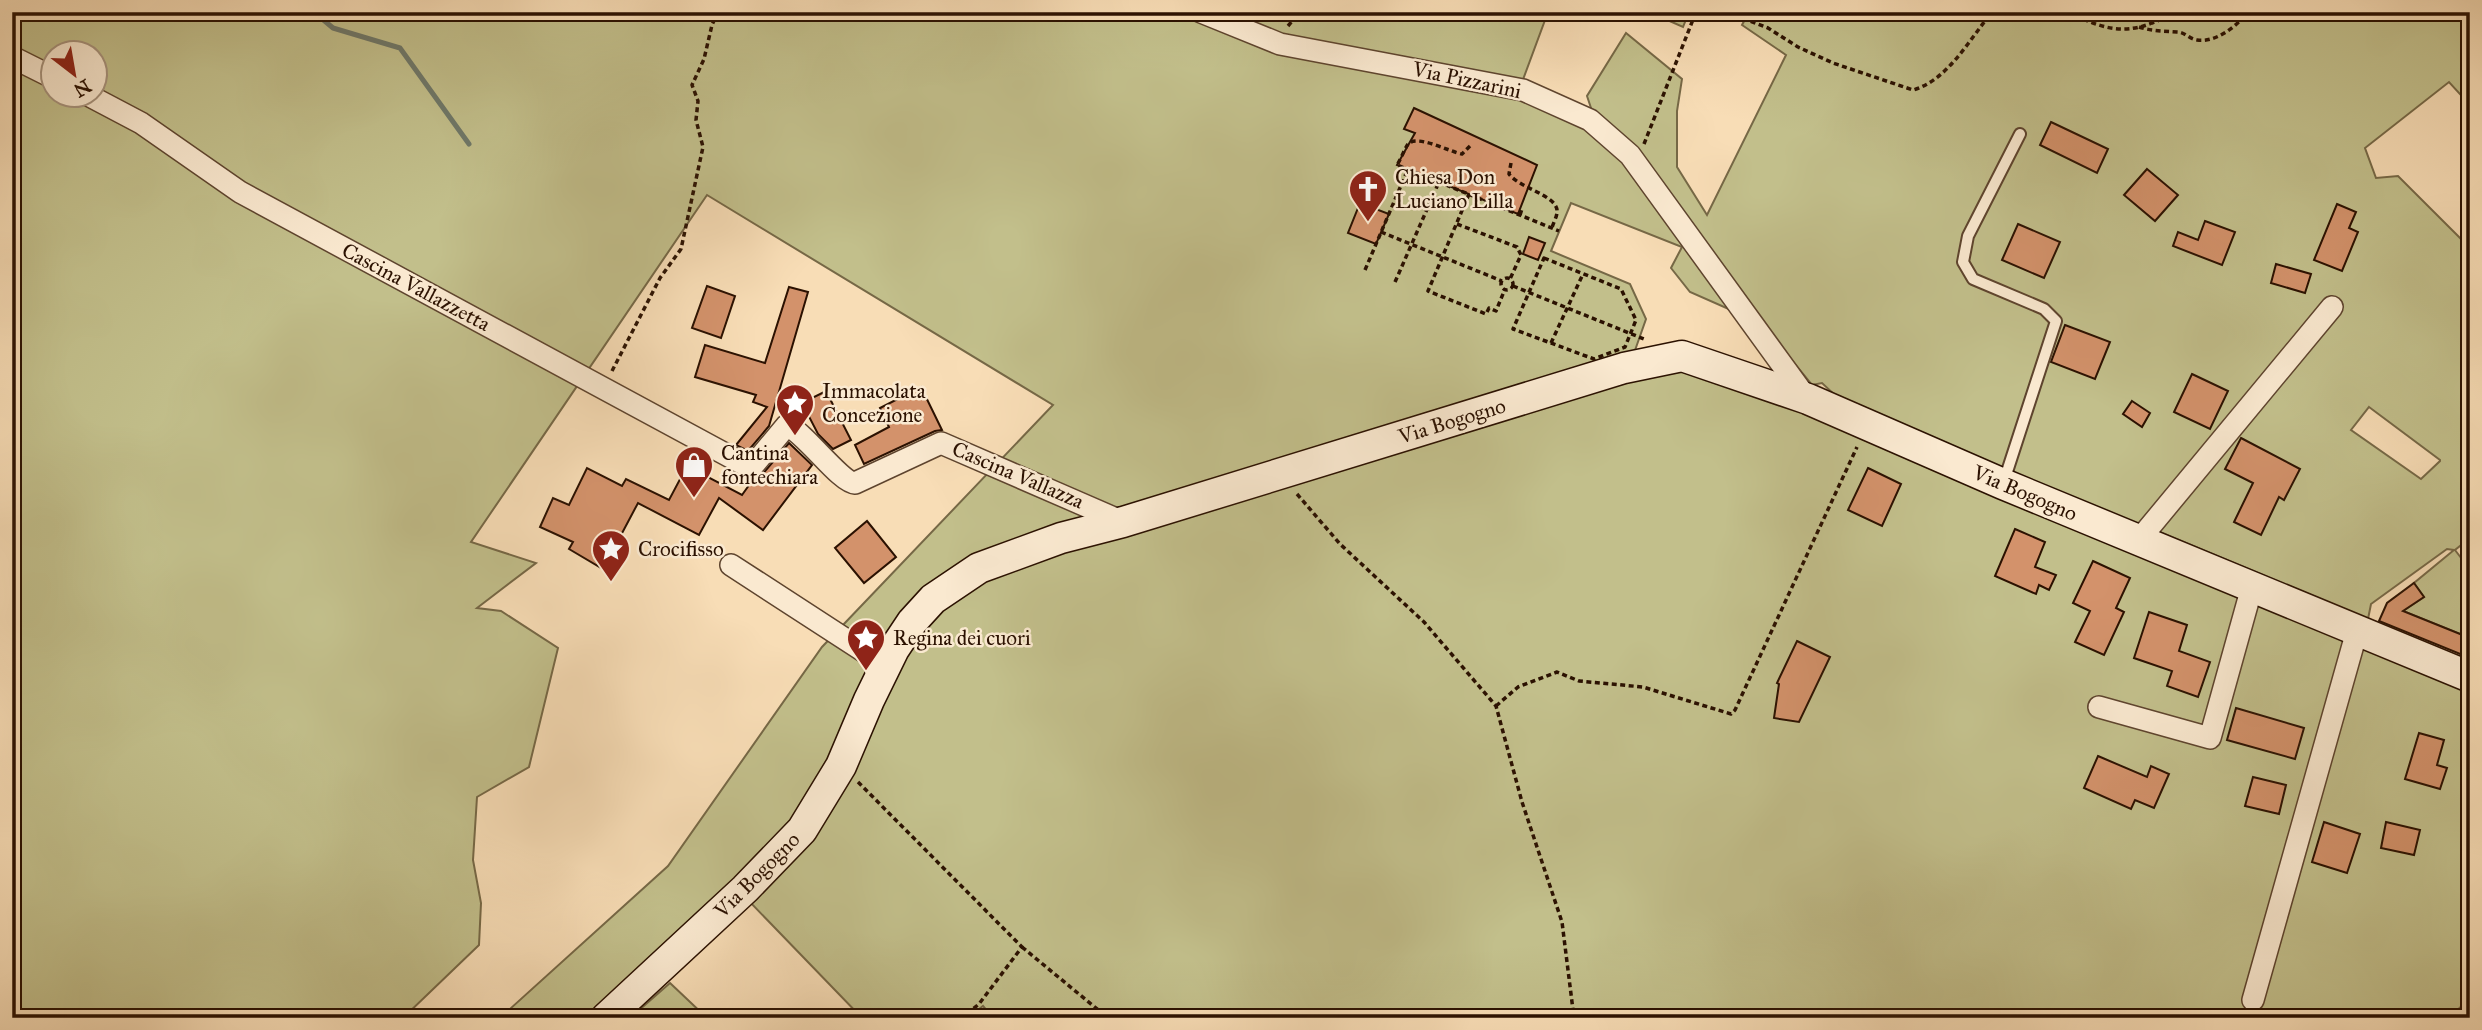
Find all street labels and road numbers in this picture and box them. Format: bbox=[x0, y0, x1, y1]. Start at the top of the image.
street label: Via Pizzarini bbox=[1409, 56, 1524, 104]
street label: Cascina Vallazzetta bbox=[337, 237, 495, 337]
street label: Via Bogogno bbox=[1394, 392, 1509, 450]
street label: Cascina Vallazza bbox=[948, 436, 1088, 514]
street label: Via Bogogno bbox=[1968, 459, 2081, 527]
street label: Via Bogogno bbox=[708, 826, 806, 924]

